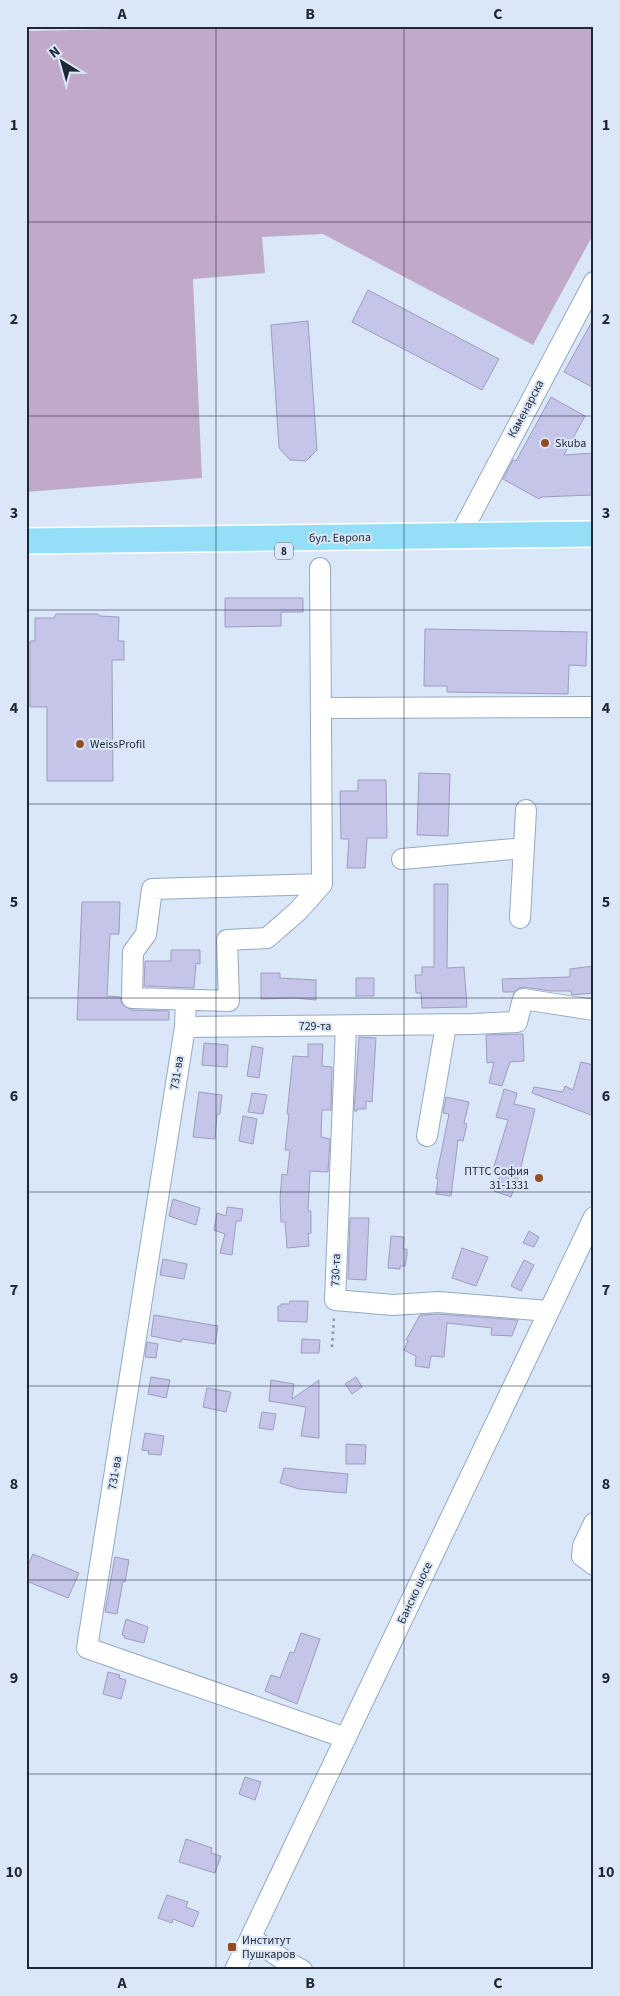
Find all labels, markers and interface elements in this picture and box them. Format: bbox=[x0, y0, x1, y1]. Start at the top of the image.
text: A bbox=[116, 3, 127, 25]
text: B bbox=[305, 3, 315, 25]
text: C bbox=[493, 3, 503, 25]
north arrow bbox=[38, 38, 88, 88]
text: N bbox=[45, 42, 65, 63]
text: 1 bbox=[10, 114, 18, 136]
text: 1 bbox=[602, 114, 610, 136]
text: 2 bbox=[10, 308, 18, 330]
text: 2 bbox=[602, 308, 610, 330]
street label: Каменарска bbox=[504, 377, 548, 441]
place label: Skuba bbox=[555, 435, 586, 452]
marker: Skuba bbox=[539, 437, 551, 449]
text: 3 bbox=[10, 502, 18, 524]
text: 3 bbox=[602, 502, 610, 524]
street label: бул. Европа bbox=[309, 529, 371, 547]
road number: 8 bbox=[275, 542, 293, 560]
text: 4 bbox=[10, 697, 19, 719]
text: 4 bbox=[602, 697, 611, 719]
place label: WeissProfil bbox=[90, 736, 145, 753]
marker: WeissProfil bbox=[74, 738, 86, 750]
text: 5 bbox=[10, 891, 18, 913]
text: 5 bbox=[602, 891, 610, 913]
street label: 729-та bbox=[299, 1018, 331, 1035]
street label: 731-ва bbox=[166, 1055, 188, 1091]
text: 6 bbox=[10, 1085, 18, 1107]
text: 6 bbox=[602, 1085, 610, 1107]
place label: ПТТС София 31-1331 bbox=[464, 1163, 529, 1194]
marker: ПТТС София 31-1331 bbox=[533, 1172, 545, 1184]
street label: 730-та bbox=[327, 1253, 345, 1287]
text: 7 bbox=[10, 1279, 18, 1301]
text: 7 bbox=[602, 1279, 610, 1301]
street label: 731-ва bbox=[104, 1455, 126, 1491]
text: 8 bbox=[10, 1473, 18, 1495]
text: 8 bbox=[602, 1473, 610, 1495]
street label: Банско шосе bbox=[393, 1559, 437, 1627]
text: 9 bbox=[10, 1667, 18, 1689]
text: 9 bbox=[602, 1667, 610, 1689]
text: 10 bbox=[6, 1861, 22, 1883]
text: 10 bbox=[598, 1861, 614, 1883]
place label: Институт Пушкаров bbox=[242, 1932, 295, 1963]
marker: Институт Пушкаров bbox=[226, 1941, 238, 1953]
text: A bbox=[116, 1972, 127, 1994]
text: B bbox=[305, 1972, 315, 1994]
text: C bbox=[493, 1972, 503, 1994]

